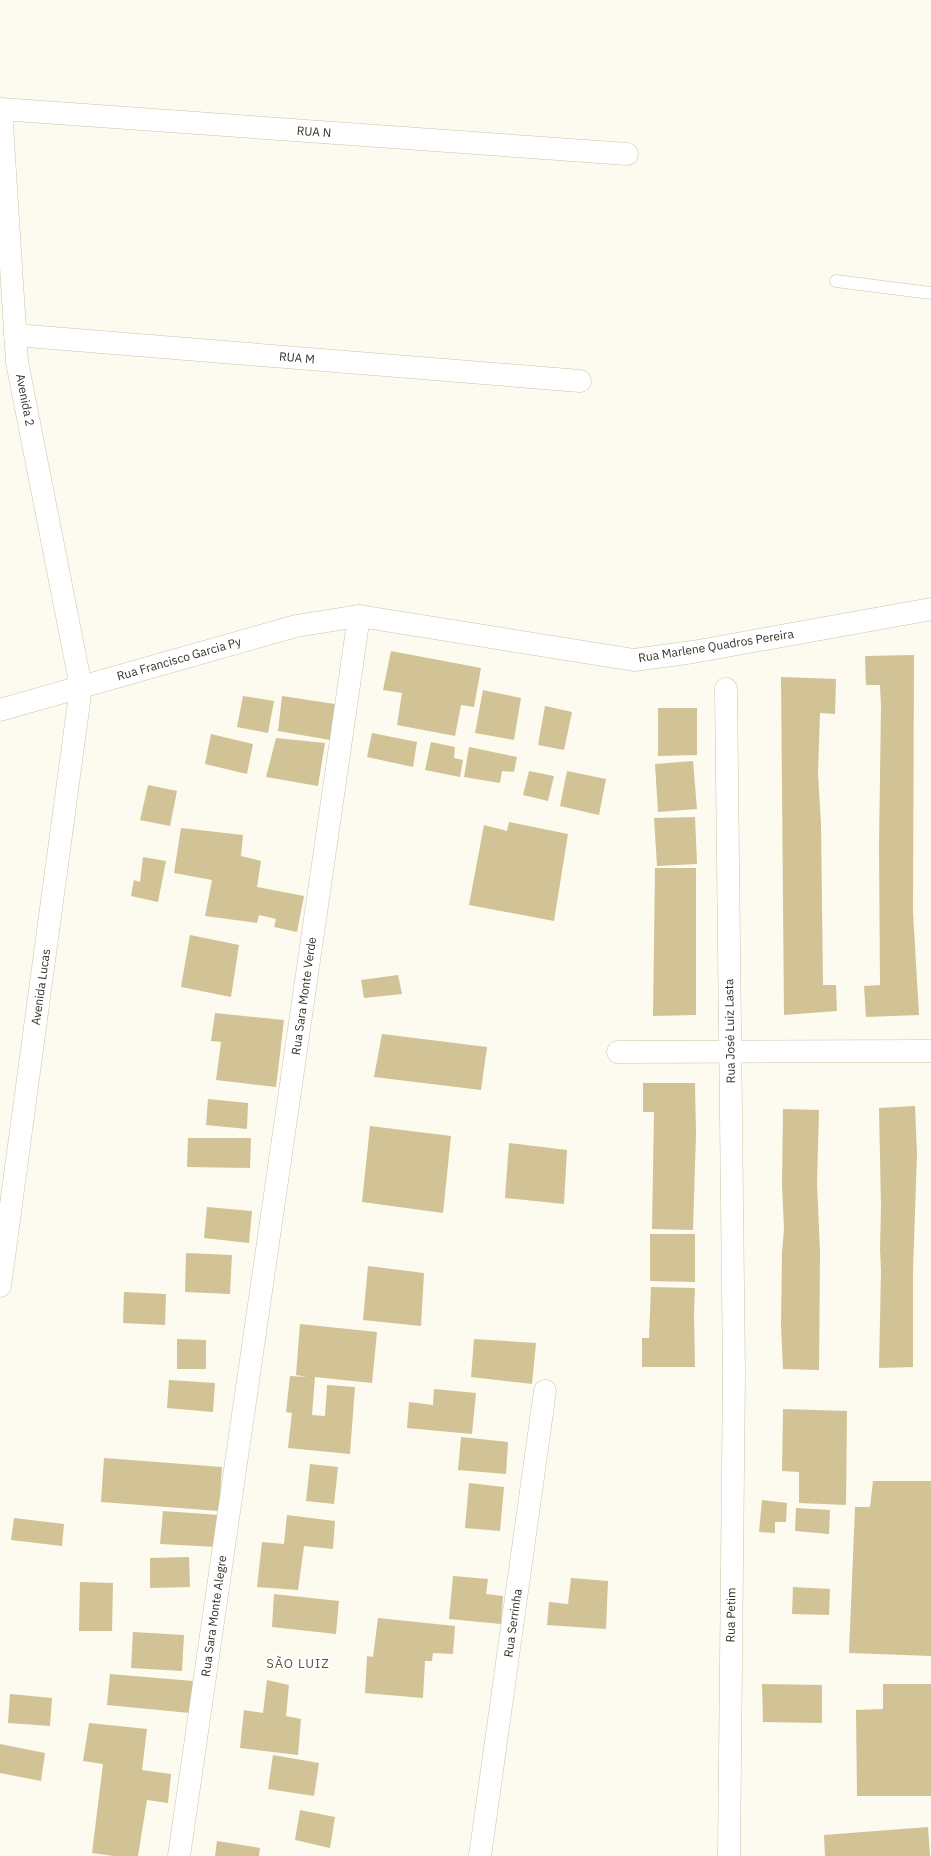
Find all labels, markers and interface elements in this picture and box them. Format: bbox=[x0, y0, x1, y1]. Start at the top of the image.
street label: RUA N bbox=[296, 123, 332, 140]
street label: RUA M bbox=[279, 348, 316, 367]
street label: Avenida 2 bbox=[13, 372, 38, 427]
street label: Rua Marlene Quadros Pereira bbox=[637, 626, 795, 665]
street label: Rua Francisco Garcia Py bbox=[115, 634, 243, 683]
street label: Rua Sara Monte Verde bbox=[288, 936, 319, 1056]
street label: Avenida Lucas bbox=[28, 948, 53, 1026]
street label: Rua José Luiz Lasta bbox=[721, 978, 738, 1084]
street label: Rua Sara Monte Alegre bbox=[198, 1554, 230, 1678]
street label: Rua Serrinha bbox=[500, 1587, 525, 1658]
street label: Rua Petim bbox=[723, 1587, 738, 1643]
district label: SÃO LUIZ bbox=[266, 1655, 330, 1672]

